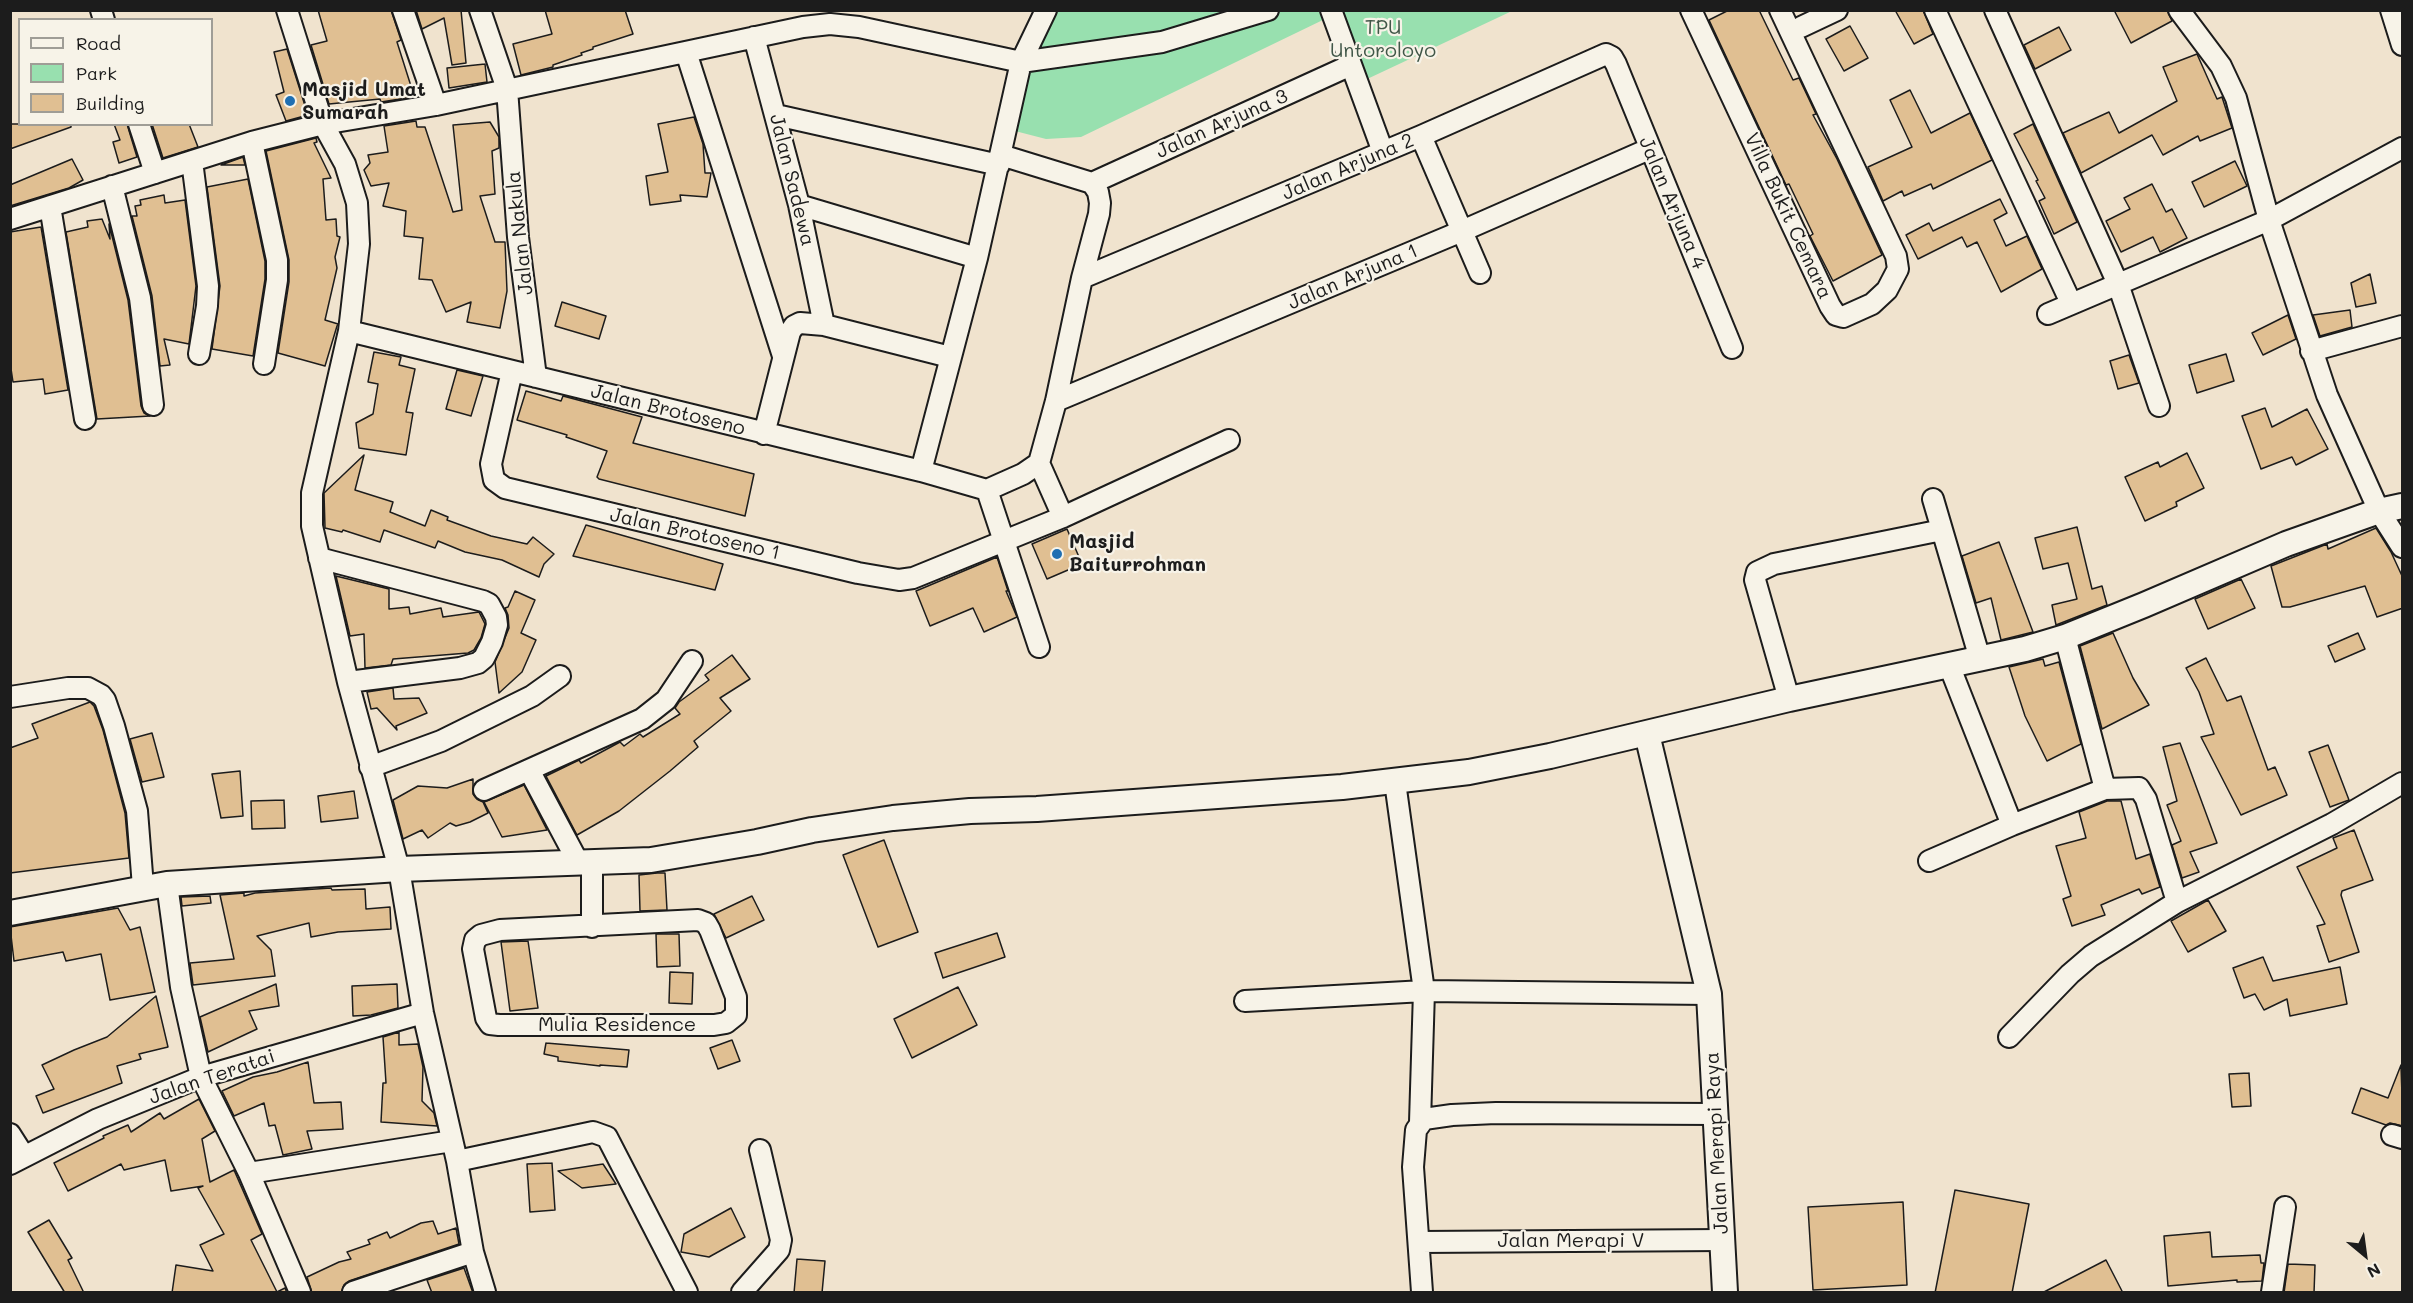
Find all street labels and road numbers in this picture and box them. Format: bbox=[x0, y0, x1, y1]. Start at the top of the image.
street label: Jalan Arjuna 3 bbox=[1152, 84, 1292, 164]
street label: Jalan Sadewa bbox=[764, 112, 820, 248]
street label: Jalan Arjuna 2 bbox=[1278, 128, 1418, 206]
street label: Villa Bukit Cemara bbox=[1739, 129, 1837, 303]
street label: Jalan Arjuna 4 bbox=[1633, 133, 1711, 273]
street label: Jalan Nakula bbox=[502, 170, 538, 296]
street label: Jalan Arjuna 1 bbox=[1284, 239, 1422, 315]
street label: Jalan Brotoseno bbox=[588, 379, 748, 441]
street label: Jalan Brotoseno 1 bbox=[608, 503, 782, 565]
street label: Mulia Residence bbox=[538, 1013, 696, 1037]
street label: Jalan Teratai bbox=[146, 1044, 278, 1110]
street label: Jalan Merapi Raya bbox=[1700, 1051, 1734, 1235]
street label: Jalan Merapi V bbox=[1498, 1229, 1644, 1253]

